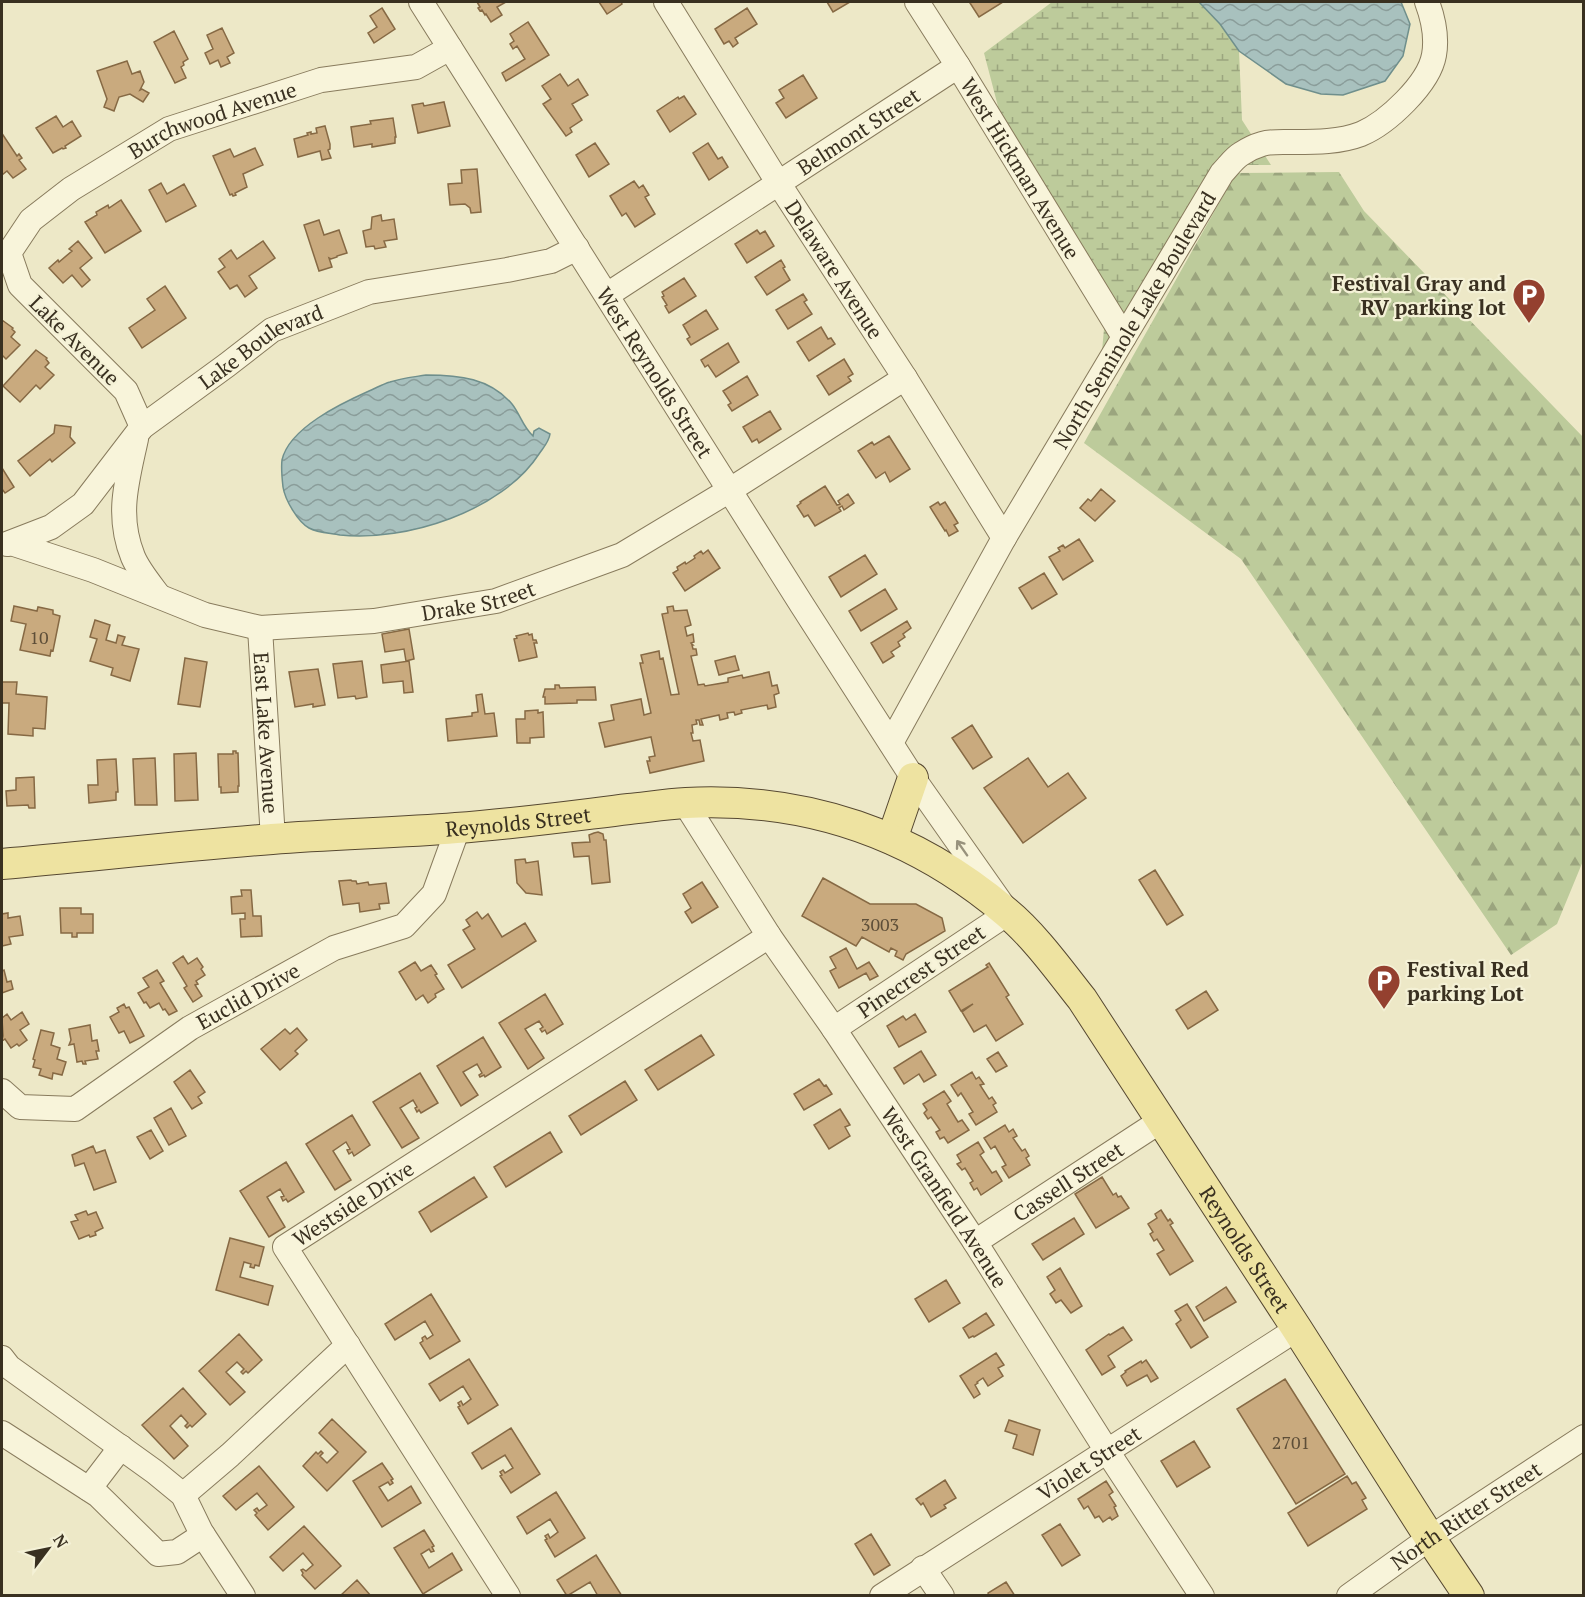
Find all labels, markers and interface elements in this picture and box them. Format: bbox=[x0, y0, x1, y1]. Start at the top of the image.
street label: West Hickman Avenue bbox=[954, 72, 1087, 264]
street label: Burchwood Avenue bbox=[123, 75, 300, 165]
street label: Belmont Street bbox=[792, 81, 925, 181]
street label: North Seminole Lake Boulevard bbox=[1046, 186, 1222, 454]
street label: Delaware Avenue bbox=[779, 194, 890, 344]
place label: Festival Gray and RV parking lot bbox=[1332, 269, 1507, 321]
parking icon: Festival Gray and RV parking lot bbox=[1511, 277, 1547, 324]
street label: West Reynolds Street bbox=[591, 282, 720, 463]
street label: Lake Avenue bbox=[24, 289, 126, 391]
street label: Lake Boulevard bbox=[193, 297, 327, 395]
street label: Drake Street bbox=[419, 574, 539, 627]
house number: 10 bbox=[29, 625, 49, 649]
street label: East Lake Avenue bbox=[248, 651, 285, 814]
street label: Reynolds Street bbox=[444, 800, 593, 843]
one-way arrow bbox=[956, 840, 968, 856]
house number: 3003 bbox=[861, 912, 899, 936]
street label: Pinecrest Street bbox=[852, 918, 990, 1024]
place label: Festival Red parking Lot bbox=[1407, 955, 1529, 1007]
street label: Euclid Drive bbox=[191, 956, 304, 1036]
parking icon: Festival Red parking Lot bbox=[1366, 963, 1402, 1010]
street label: West Granfield Avenue bbox=[875, 1101, 1014, 1293]
street label: Cassell Street bbox=[1007, 1135, 1129, 1228]
street label: Westside Drive bbox=[287, 1154, 419, 1253]
street label: Reynolds Street bbox=[1194, 1181, 1297, 1318]
street label: Violet Street bbox=[1032, 1419, 1146, 1507]
house number: 2701 bbox=[1272, 1430, 1310, 1454]
street label: North Ritter Street bbox=[1385, 1455, 1547, 1576]
north arrow bbox=[18, 1519, 78, 1579]
text: N bbox=[48, 1530, 73, 1552]

